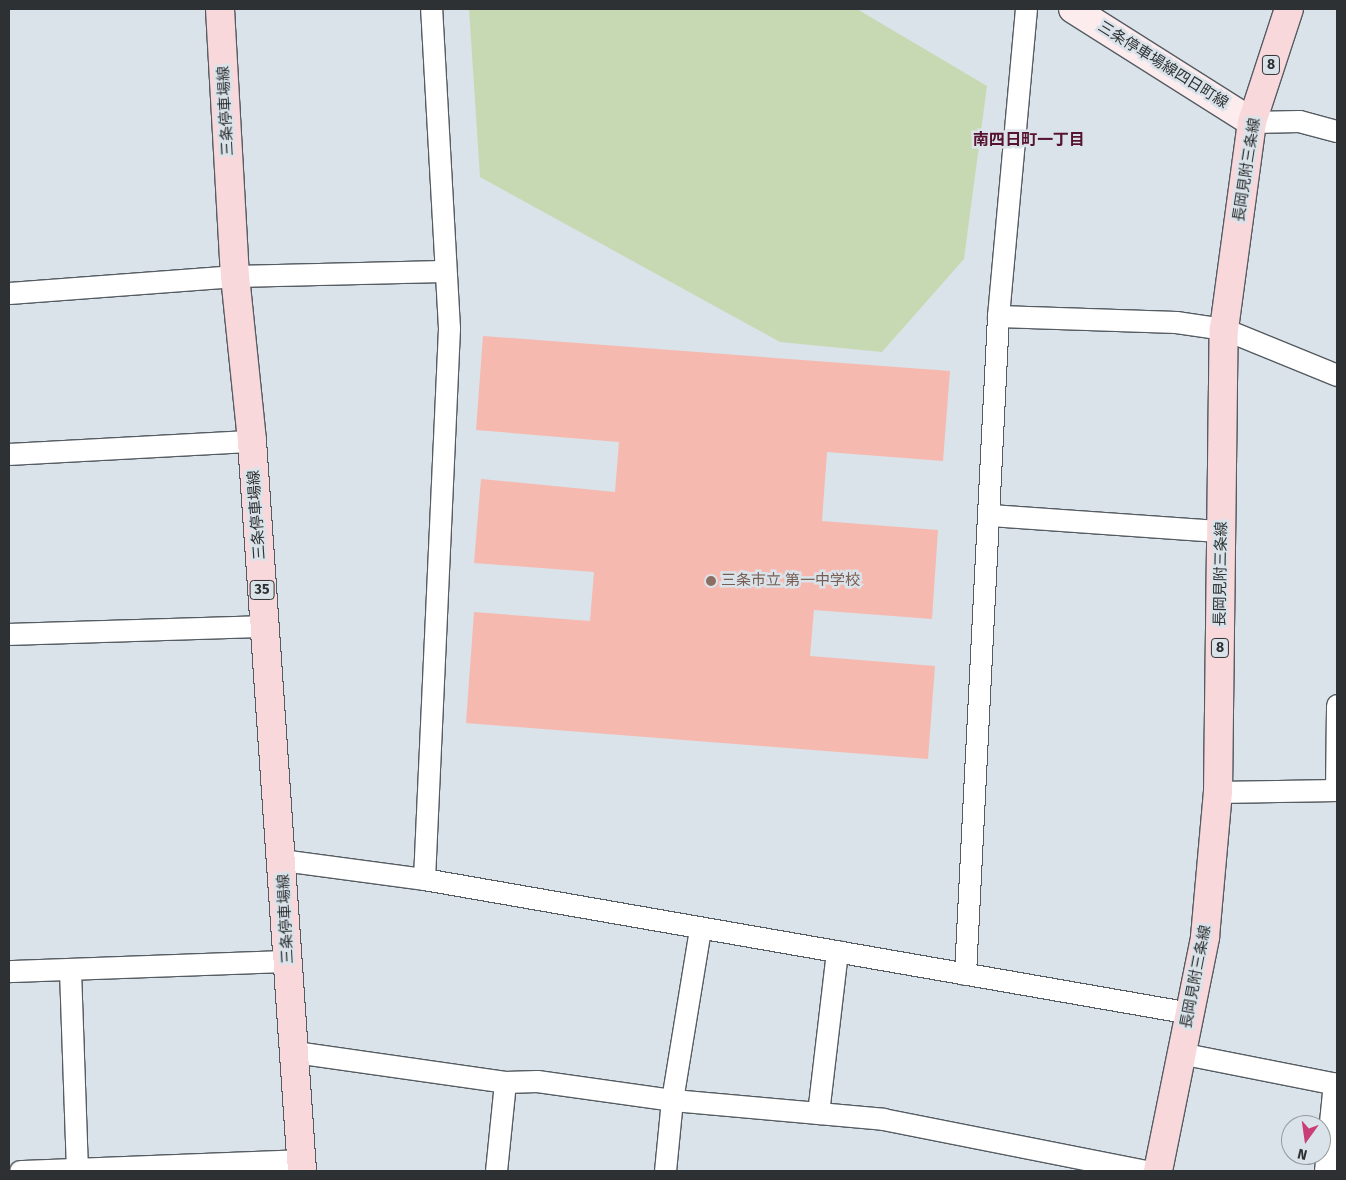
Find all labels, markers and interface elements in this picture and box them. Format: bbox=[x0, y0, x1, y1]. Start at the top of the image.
street label: 三条停車場線四日町線 bbox=[1095, 18, 1231, 112]
road number: 8 bbox=[1261, 54, 1281, 76]
street label: 三条停車場線 bbox=[215, 66, 237, 156]
street label: 長岡見附三条線 bbox=[1230, 117, 1264, 223]
district label: 南四日町一丁目 bbox=[973, 130, 1085, 150]
street label: 三条停車場線 bbox=[245, 469, 269, 561]
street label: 長岡見附三条線 bbox=[1211, 521, 1231, 627]
place label: 三条市立 第一中学校 bbox=[721, 572, 860, 590]
marker: 三条市立 第一中学校 bbox=[705, 575, 717, 587]
road number: 35 bbox=[250, 578, 274, 602]
road number: 8 bbox=[1210, 636, 1230, 660]
street label: 三条停車場線 bbox=[275, 874, 297, 964]
street label: 長岡見附三条線 bbox=[1177, 924, 1215, 1030]
north arrow bbox=[1281, 1115, 1331, 1165]
text: N bbox=[1296, 1145, 1309, 1163]

